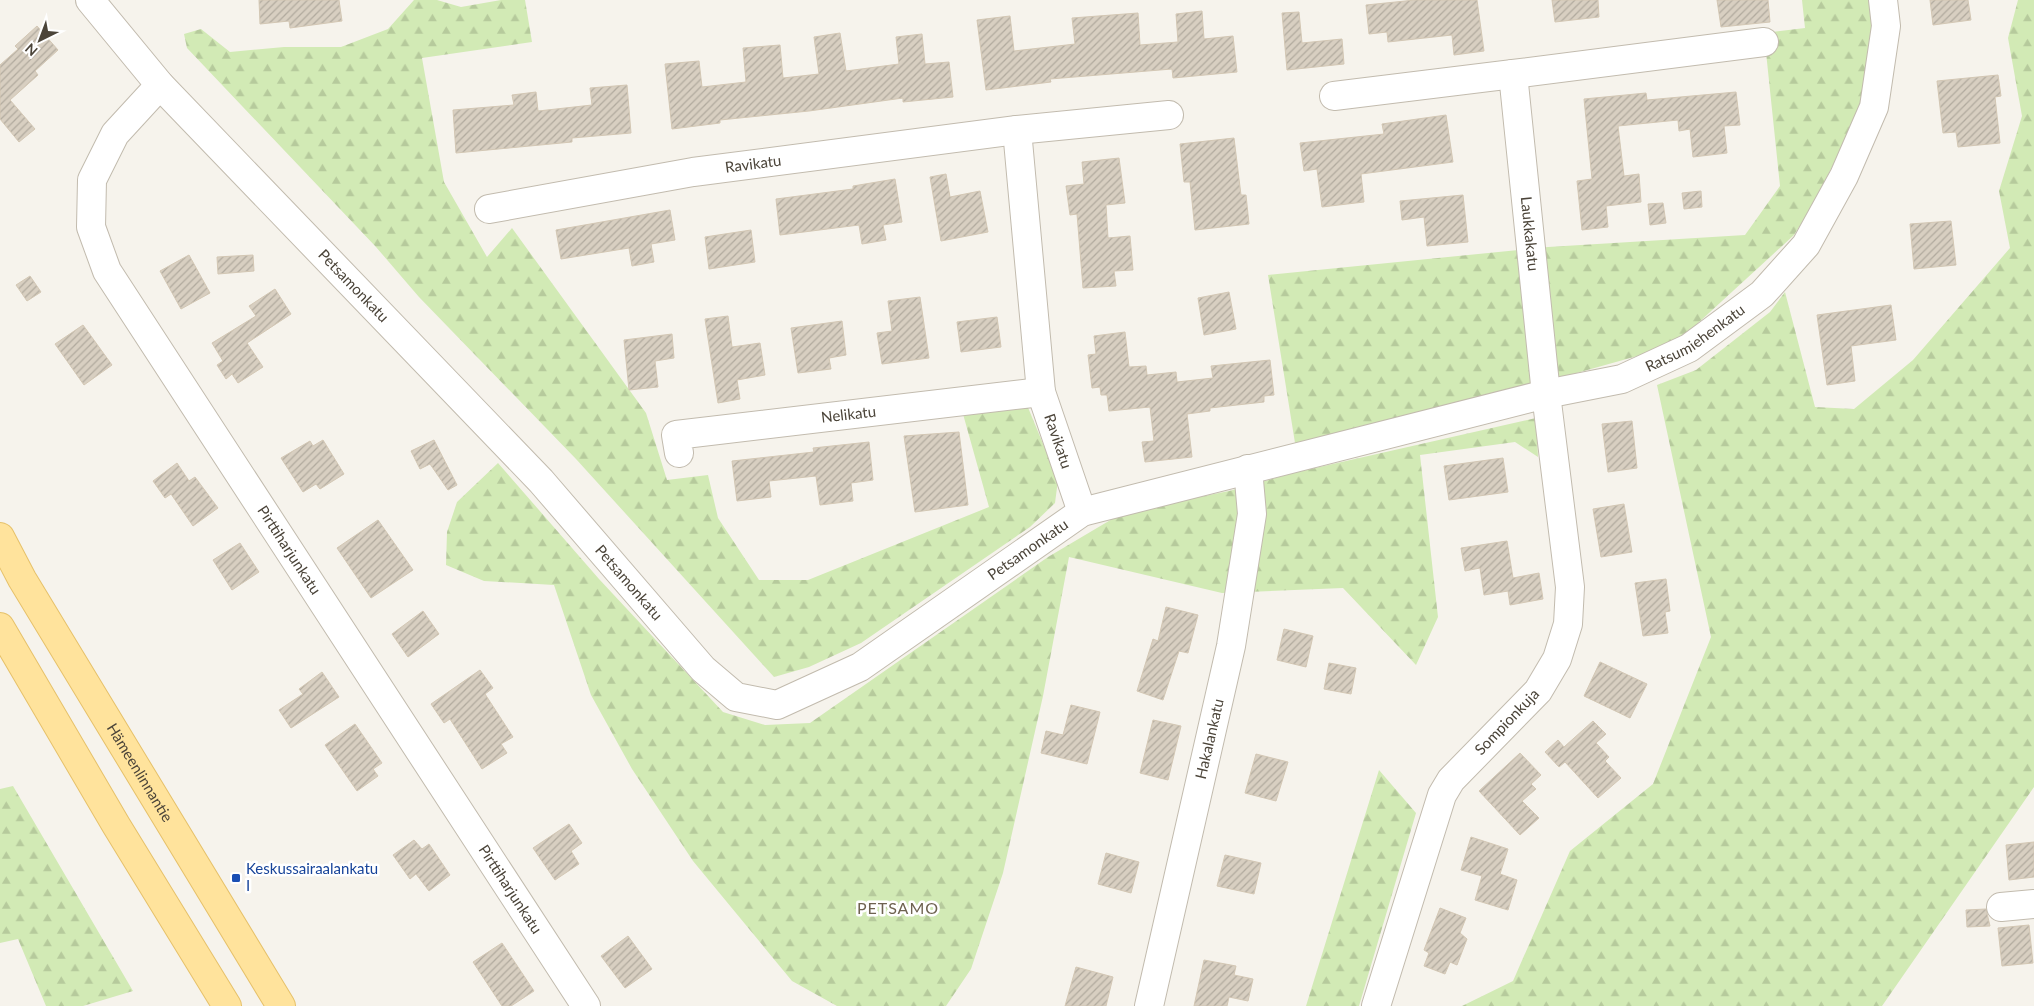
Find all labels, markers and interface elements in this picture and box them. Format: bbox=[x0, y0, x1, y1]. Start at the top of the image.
north arrow bbox=[15, 15, 65, 65]
text: N bbox=[21, 40, 41, 60]
street label: Ravikatu bbox=[724, 151, 782, 176]
street label: Laukkakatu bbox=[1518, 195, 1543, 272]
street label: Petsamonkatu bbox=[315, 245, 393, 325]
street label: Ratsumiehenkatu bbox=[1642, 300, 1748, 375]
street label: Nelikatu bbox=[820, 402, 877, 426]
street label: Ravikatu bbox=[1041, 411, 1076, 471]
street label: Pirttiharjunkatu bbox=[254, 502, 325, 597]
street label: Petsamonkatu bbox=[984, 515, 1071, 583]
street label: Petsamonkatu bbox=[592, 541, 667, 624]
street label: Sompionkuja bbox=[1470, 685, 1542, 758]
street label: Hakalankatu bbox=[1191, 697, 1227, 781]
street label: Hämeenlinnantie bbox=[104, 720, 177, 825]
street label: Pirttiharjunkatu bbox=[475, 841, 546, 937]
place label: Keskussairaalankatu I bbox=[246, 859, 378, 894]
marker: Keskussairaalankatu I bbox=[230, 872, 242, 884]
district label: PETSAMO bbox=[857, 898, 939, 917]

